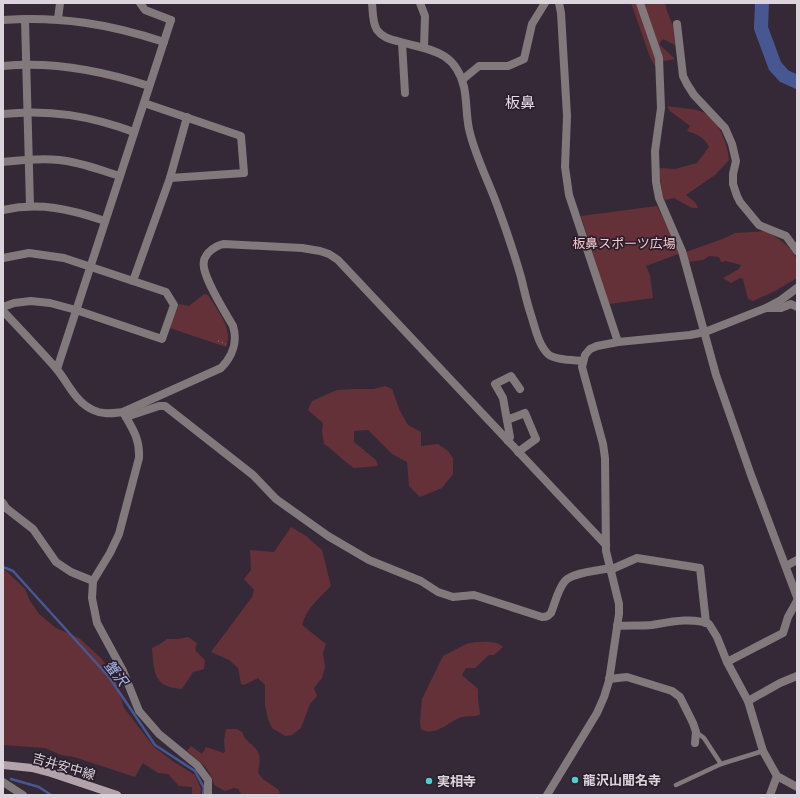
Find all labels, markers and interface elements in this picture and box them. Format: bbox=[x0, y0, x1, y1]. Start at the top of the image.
district label: 板鼻 bbox=[505, 93, 535, 112]
park label: 板鼻スポーツ広場 bbox=[572, 235, 676, 251]
water label: 蟹沢 bbox=[100, 656, 133, 691]
street label: 吉井安中線 bbox=[31, 749, 97, 783]
place label: 龍沢山聞名寺 bbox=[583, 772, 661, 788]
place label: 実相寺 bbox=[437, 773, 476, 789]
marker: 龍沢山聞名寺 bbox=[570, 775, 580, 785]
marker: 実相寺 bbox=[424, 776, 434, 786]

